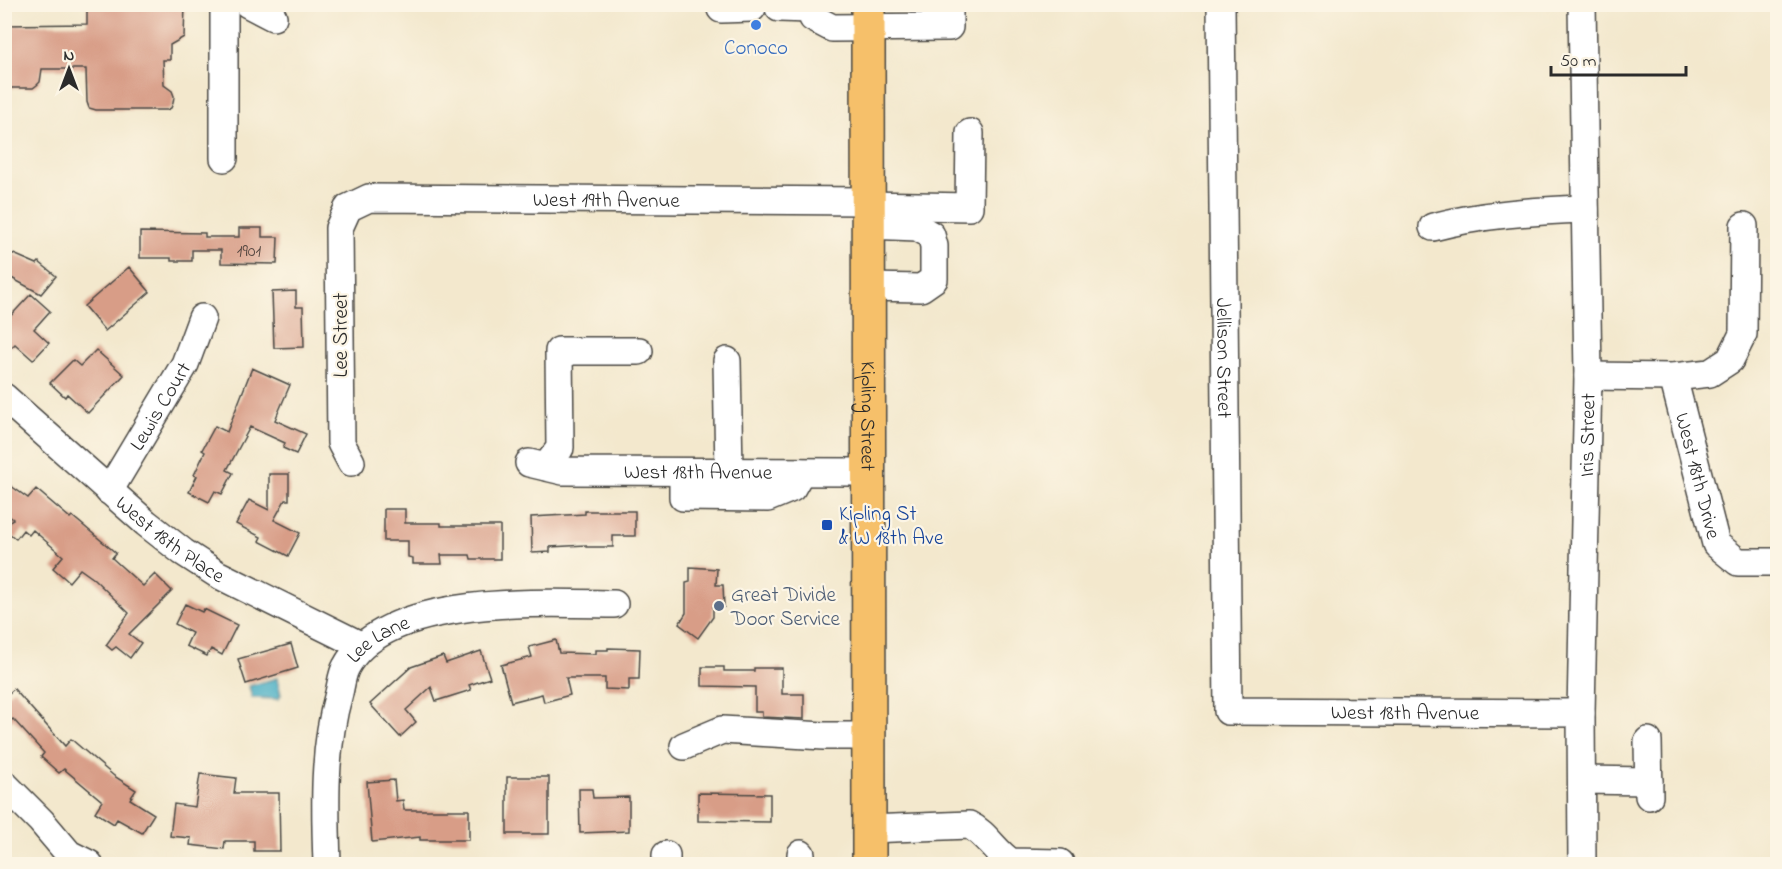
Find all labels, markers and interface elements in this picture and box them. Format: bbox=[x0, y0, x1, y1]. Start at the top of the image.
marker: Conoco bbox=[749, 18, 763, 32]
place label: Conoco bbox=[724, 34, 788, 64]
north arrow bbox=[39, 39, 99, 99]
scale bar bbox=[1551, 39, 1686, 77]
text: N bbox=[64, 44, 75, 68]
text: 50 m bbox=[1560, 49, 1597, 75]
street label: West 19th Avenue bbox=[533, 186, 680, 217]
house number: 1901 bbox=[237, 239, 262, 265]
street label: Lee Street bbox=[327, 293, 357, 377]
street label: Jellison Street bbox=[1207, 297, 1238, 419]
street label: Lewis Court bbox=[123, 357, 200, 457]
street label: Kipling Street bbox=[849, 361, 882, 471]
street label: Iris Street bbox=[1573, 393, 1605, 477]
street label: West 18th Drive bbox=[1666, 410, 1727, 543]
street label: West 18th Avenue bbox=[624, 458, 773, 489]
street label: West 18th Place bbox=[108, 489, 229, 592]
place label: Kipling St & W 18th Ave bbox=[839, 500, 944, 554]
marker: Kipling St & W 18th Ave bbox=[820, 518, 834, 532]
place label: Great Divide Door Service bbox=[730, 581, 841, 635]
marker: Great Divide Door Service bbox=[712, 599, 726, 613]
street label: Lee Lane bbox=[340, 608, 415, 670]
street label: West 18th Avenue bbox=[1331, 699, 1480, 729]

